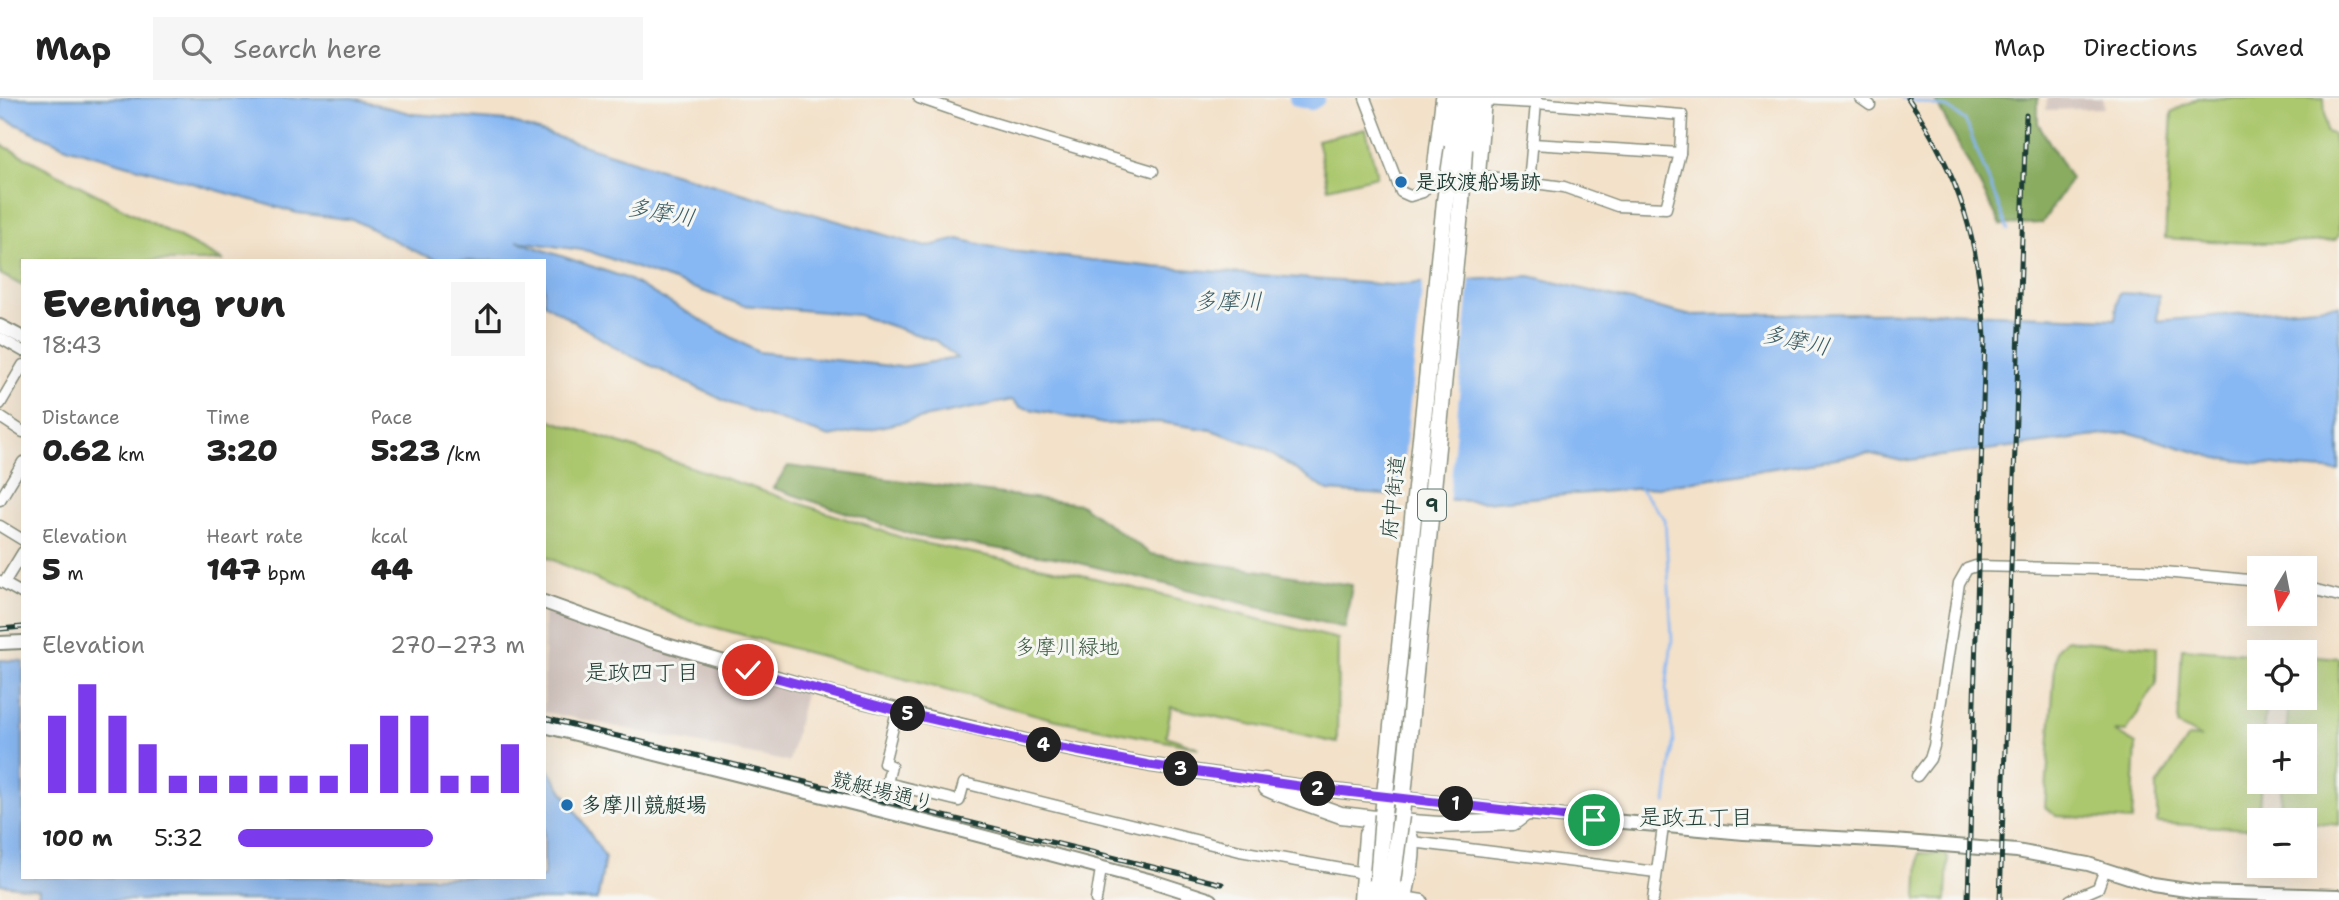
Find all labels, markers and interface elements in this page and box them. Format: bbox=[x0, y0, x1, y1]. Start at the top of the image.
search box bbox=[153, 17, 643, 80]
text: Map bbox=[35, 26, 111, 71]
icon: search bbox=[177, 29, 215, 67]
text: Search here bbox=[233, 31, 382, 66]
text: Map bbox=[1994, 32, 2045, 64]
text: Directions bbox=[2083, 32, 2198, 64]
text: Saved bbox=[2236, 32, 2304, 64]
place label: 是政渡船場跡 bbox=[1415, 168, 1541, 196]
marker: 是政渡船場跡 bbox=[1393, 174, 1409, 190]
water label: 多摩川 bbox=[624, 191, 698, 233]
text: Evening run bbox=[42, 278, 285, 329]
button: share bbox=[451, 282, 525, 356]
water label: 多摩川 bbox=[1194, 286, 1263, 316]
water label: 多摩川 bbox=[1759, 318, 1833, 362]
text: 18:43 bbox=[42, 330, 102, 360]
text: Distance bbox=[42, 405, 120, 430]
text: Time bbox=[206, 405, 250, 430]
text: Pace bbox=[371, 405, 412, 430]
text: 0.62 bbox=[42, 430, 111, 471]
text: 3:20 bbox=[206, 430, 278, 471]
text: 5:23 bbox=[371, 430, 440, 471]
text: km bbox=[111, 442, 145, 467]
text: /km bbox=[440, 442, 481, 467]
street label: 府中街道 bbox=[1375, 454, 1411, 540]
road number: 9 bbox=[1418, 490, 1446, 520]
text: Elevation bbox=[42, 524, 127, 549]
text: Heart rate bbox=[206, 524, 303, 549]
text: kcal bbox=[371, 524, 408, 549]
text: 5 bbox=[42, 549, 61, 590]
text: 147 bbox=[206, 549, 261, 590]
text: 44 bbox=[371, 549, 413, 590]
north arrow bbox=[2247, 556, 2317, 626]
map controls bbox=[2247, 556, 2317, 878]
text: m bbox=[61, 561, 84, 586]
text: bpm bbox=[261, 561, 306, 586]
text: Elevation bbox=[42, 630, 145, 660]
text: 270–273 m bbox=[390, 630, 525, 660]
park label: 多摩川緑地 bbox=[1015, 633, 1120, 661]
pin bbox=[718, 640, 778, 700]
button: locate bbox=[2247, 640, 2317, 710]
icon: check bbox=[729, 651, 767, 689]
district label: 是政四丁目 bbox=[585, 657, 700, 687]
pin: 5 bbox=[890, 696, 926, 732]
text: 5 bbox=[902, 701, 913, 726]
button: + bbox=[2247, 724, 2317, 794]
pin: 4 bbox=[1026, 728, 1062, 762]
text: 4 bbox=[1037, 732, 1050, 757]
pin: 3 bbox=[1164, 752, 1198, 786]
text: 3 bbox=[1174, 756, 1187, 781]
street label: 競艇場通り bbox=[829, 765, 937, 817]
pin: 2 bbox=[1300, 772, 1336, 806]
text: 2 bbox=[1311, 776, 1324, 801]
pin: 1 bbox=[1438, 786, 1474, 822]
pin bbox=[1564, 790, 1624, 850]
place label: 多摩川競艇場 bbox=[581, 791, 707, 819]
text: 1 bbox=[1451, 791, 1460, 816]
marker: 多摩川競艇場 bbox=[559, 797, 575, 813]
icon: arrive bbox=[1575, 801, 1613, 839]
district label: 是政五丁目 bbox=[1639, 802, 1754, 832]
button: − bbox=[2247, 808, 2317, 878]
text: 100 m bbox=[42, 823, 113, 853]
text: 5:32 bbox=[154, 823, 203, 853]

